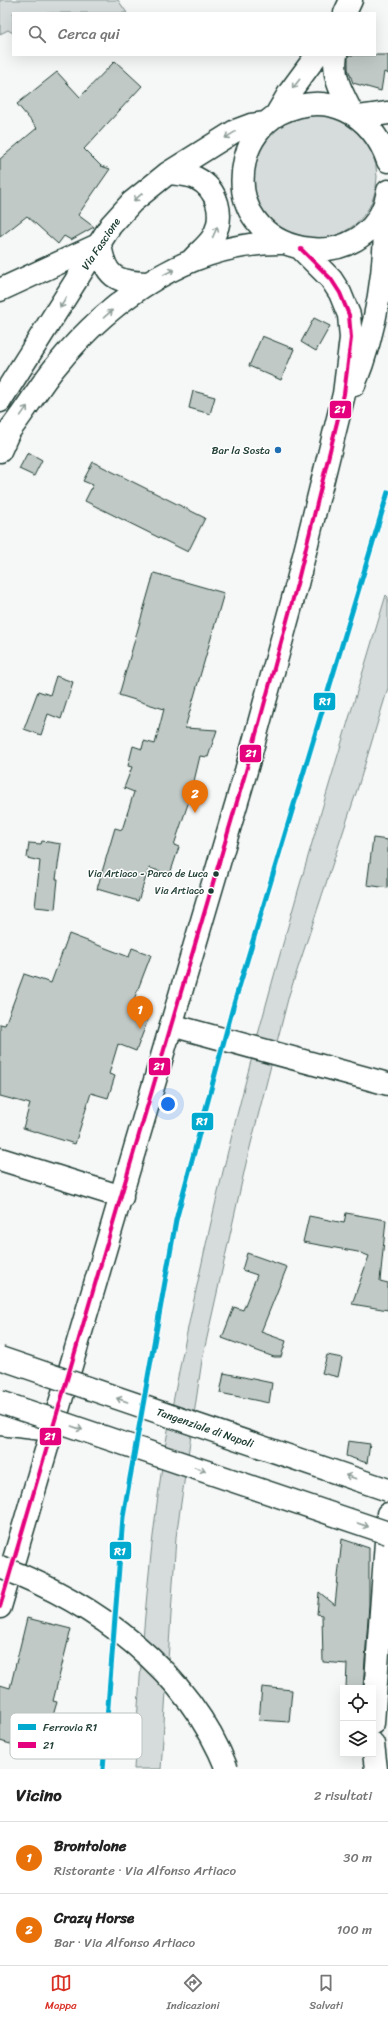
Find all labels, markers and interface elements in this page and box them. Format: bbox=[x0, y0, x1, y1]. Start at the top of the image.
search box bbox=[12, 12, 376, 56]
text: Cerca qui bbox=[58, 21, 120, 47]
icon: search bbox=[26, 23, 48, 45]
one-way arrow bbox=[291, 79, 300, 90]
one-way arrow bbox=[224, 131, 236, 139]
one-way arrow bbox=[132, 192, 143, 201]
street label: Via Fascione bbox=[76, 213, 126, 274]
one-way arrow bbox=[212, 226, 219, 238]
one-way arrow bbox=[162, 268, 174, 275]
one-way arrow bbox=[59, 297, 67, 308]
one-way arrow bbox=[103, 309, 114, 318]
line badge: 21 bbox=[329, 400, 352, 419]
text: 21 bbox=[333, 400, 346, 419]
one-way arrow bbox=[20, 406, 28, 417]
place label: Bar la Sosta bbox=[211, 441, 270, 460]
marker: Bar la Sosta bbox=[273, 445, 283, 455]
line badge: R1 bbox=[313, 692, 336, 711]
text: R1 bbox=[318, 692, 331, 711]
line badge: 21 bbox=[239, 744, 262, 763]
text: 21 bbox=[244, 744, 257, 763]
pin: 2 bbox=[182, 780, 208, 813]
place label: Via Artiaco - Parco de Luca bbox=[88, 865, 208, 883]
marker: Via Artiaco - Parco de Luca bbox=[211, 869, 221, 879]
place label: Via Artiaco bbox=[155, 882, 204, 900]
marker: Via Artiaco bbox=[206, 886, 216, 896]
pin: 1 bbox=[127, 996, 153, 1029]
line badge: 21 bbox=[148, 1057, 171, 1076]
text: 21 bbox=[152, 1057, 165, 1076]
your location bbox=[158, 1094, 178, 1114]
line badge: R1 bbox=[191, 1112, 214, 1131]
text: R1 bbox=[195, 1112, 208, 1131]
one-way arrow bbox=[116, 1395, 128, 1403]
street label: Tangenziale di Napoli bbox=[154, 1402, 257, 1454]
one-way arrow bbox=[70, 1424, 82, 1432]
line badge: 21 bbox=[39, 1427, 62, 1446]
text: 21 bbox=[43, 1427, 56, 1446]
one-way arrow bbox=[193, 1466, 205, 1474]
one-way arrow bbox=[345, 1473, 357, 1481]
one-way arrow bbox=[356, 1521, 368, 1529]
line badge: R1 bbox=[109, 1541, 132, 1560]
text: R1 bbox=[113, 1542, 126, 1561]
map controls bbox=[340, 1685, 376, 1757]
button: locate bbox=[340, 1685, 376, 1721]
legend bbox=[10, 1713, 142, 1759]
text: Ferrovia R1 bbox=[43, 1718, 97, 1737]
button: layers bbox=[340, 1721, 376, 1757]
text: 21 bbox=[43, 1736, 54, 1755]
text: Vicino bbox=[16, 1780, 62, 1810]
text: 2 risultati bbox=[314, 1784, 372, 1807]
text: Brontolone bbox=[54, 1833, 126, 1859]
text: 1 bbox=[26, 1846, 32, 1869]
text: 30 m bbox=[343, 1846, 372, 1869]
text: Ristorante · Via Alfonso Artiaco bbox=[54, 1859, 236, 1882]
text: Crazy Horse bbox=[54, 1905, 134, 1931]
text: 2 bbox=[25, 1918, 33, 1941]
text: 100 m bbox=[337, 1918, 372, 1941]
text: Bar · Via Alfonso Artiaco bbox=[54, 1931, 195, 1954]
tab: Mappa bbox=[45, 1972, 77, 2015]
tab: Indicazioni bbox=[167, 1972, 219, 2015]
tab: Salvati bbox=[309, 1972, 343, 2015]

